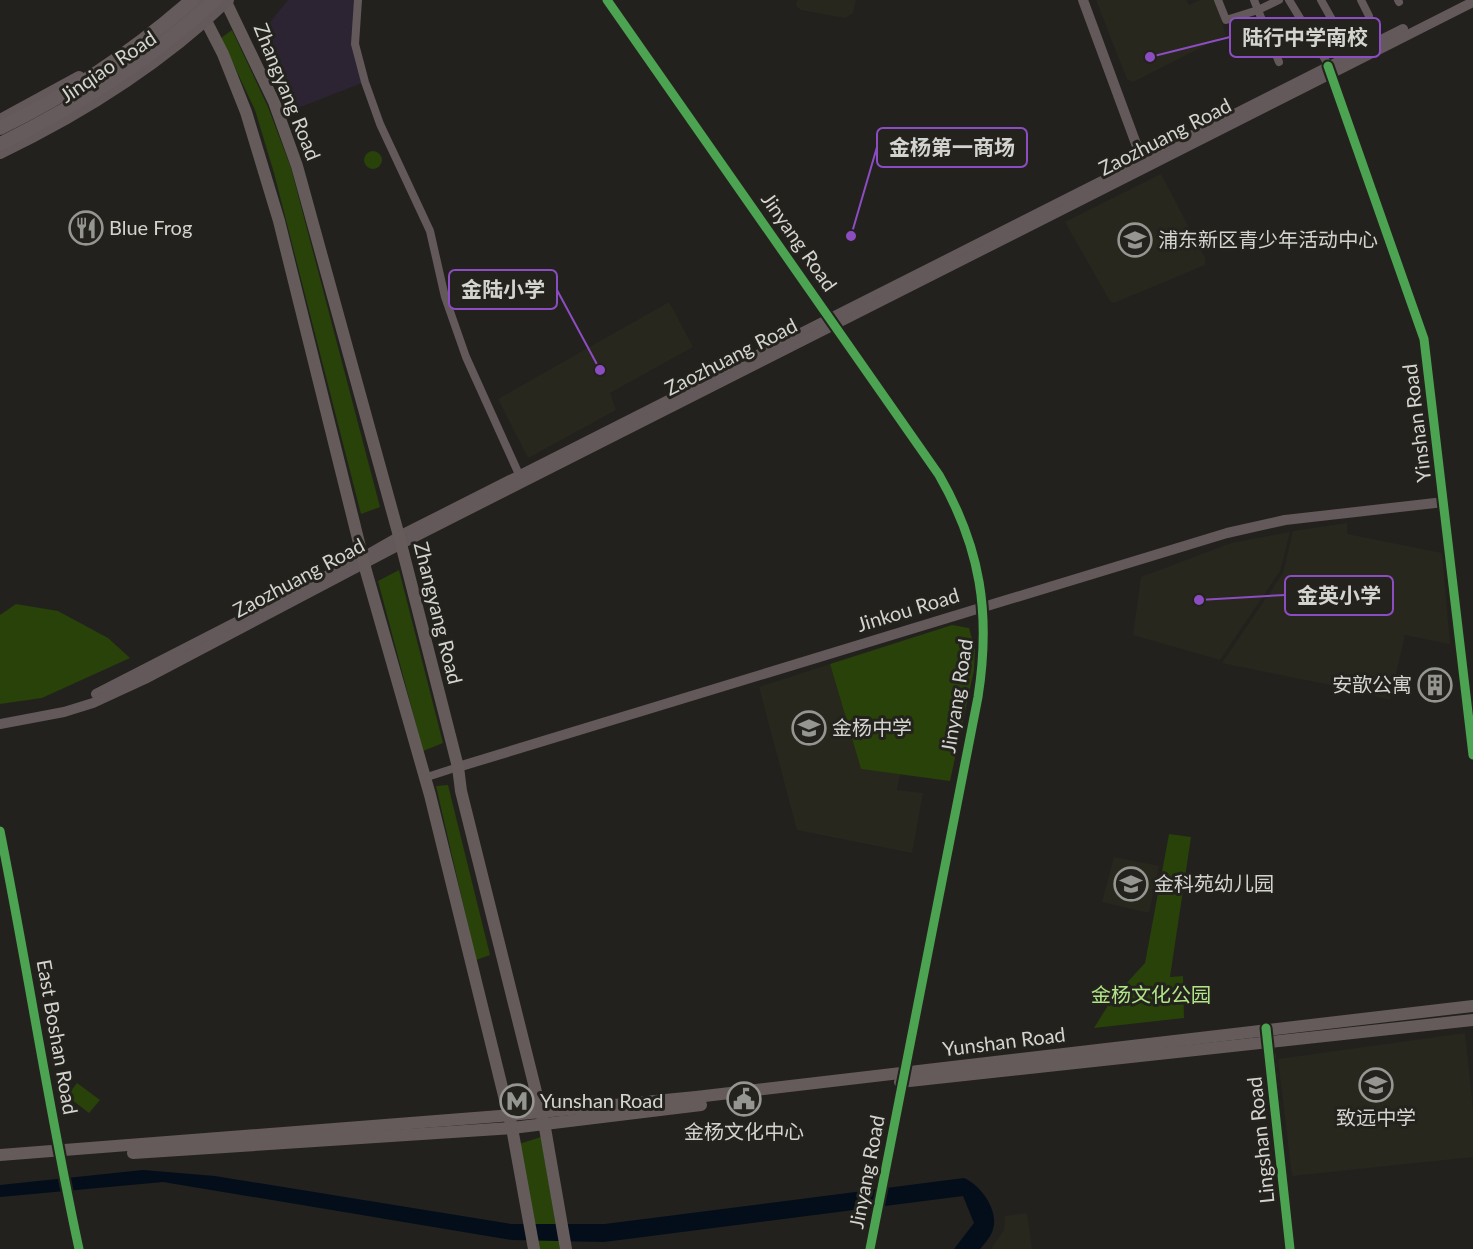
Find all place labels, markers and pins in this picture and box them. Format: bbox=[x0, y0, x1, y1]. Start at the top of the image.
callout: 陆行中学南校 bbox=[1230, 18, 1380, 57]
callout: 金杨第一商场 bbox=[877, 128, 1027, 167]
restaurant icon: Blue Frog bbox=[68, 210, 104, 246]
place label: Blue Frog bbox=[109, 215, 192, 239]
school or university icon: 浦东新区青少年活动中心 bbox=[1117, 222, 1153, 258]
place label: 浦东新区青少年活动中心 bbox=[1158, 227, 1378, 251]
callout: 金陆小学 bbox=[449, 270, 557, 309]
callout: 金英小学 bbox=[1285, 576, 1393, 615]
building icon: 安歆公寓 bbox=[1417, 667, 1453, 703]
place label: 安歆公寓 bbox=[1332, 672, 1412, 696]
school or university icon: 金杨中学 bbox=[791, 710, 827, 746]
place label: 金杨中学 bbox=[832, 715, 912, 739]
school or university icon: 金科苑幼儿园 bbox=[1113, 866, 1149, 902]
place label: 金科苑幼儿园 bbox=[1154, 871, 1274, 895]
school or university icon: 致远中学 bbox=[1358, 1067, 1394, 1103]
public building icon: 金杨文化中心 bbox=[726, 1081, 762, 1117]
metro station icon: Yunshan Road bbox=[499, 1083, 535, 1119]
place label: Yunshan Road bbox=[540, 1088, 664, 1112]
place label: 致远中学 bbox=[1336, 1105, 1416, 1129]
place label: 金杨文化中心 bbox=[684, 1119, 804, 1143]

